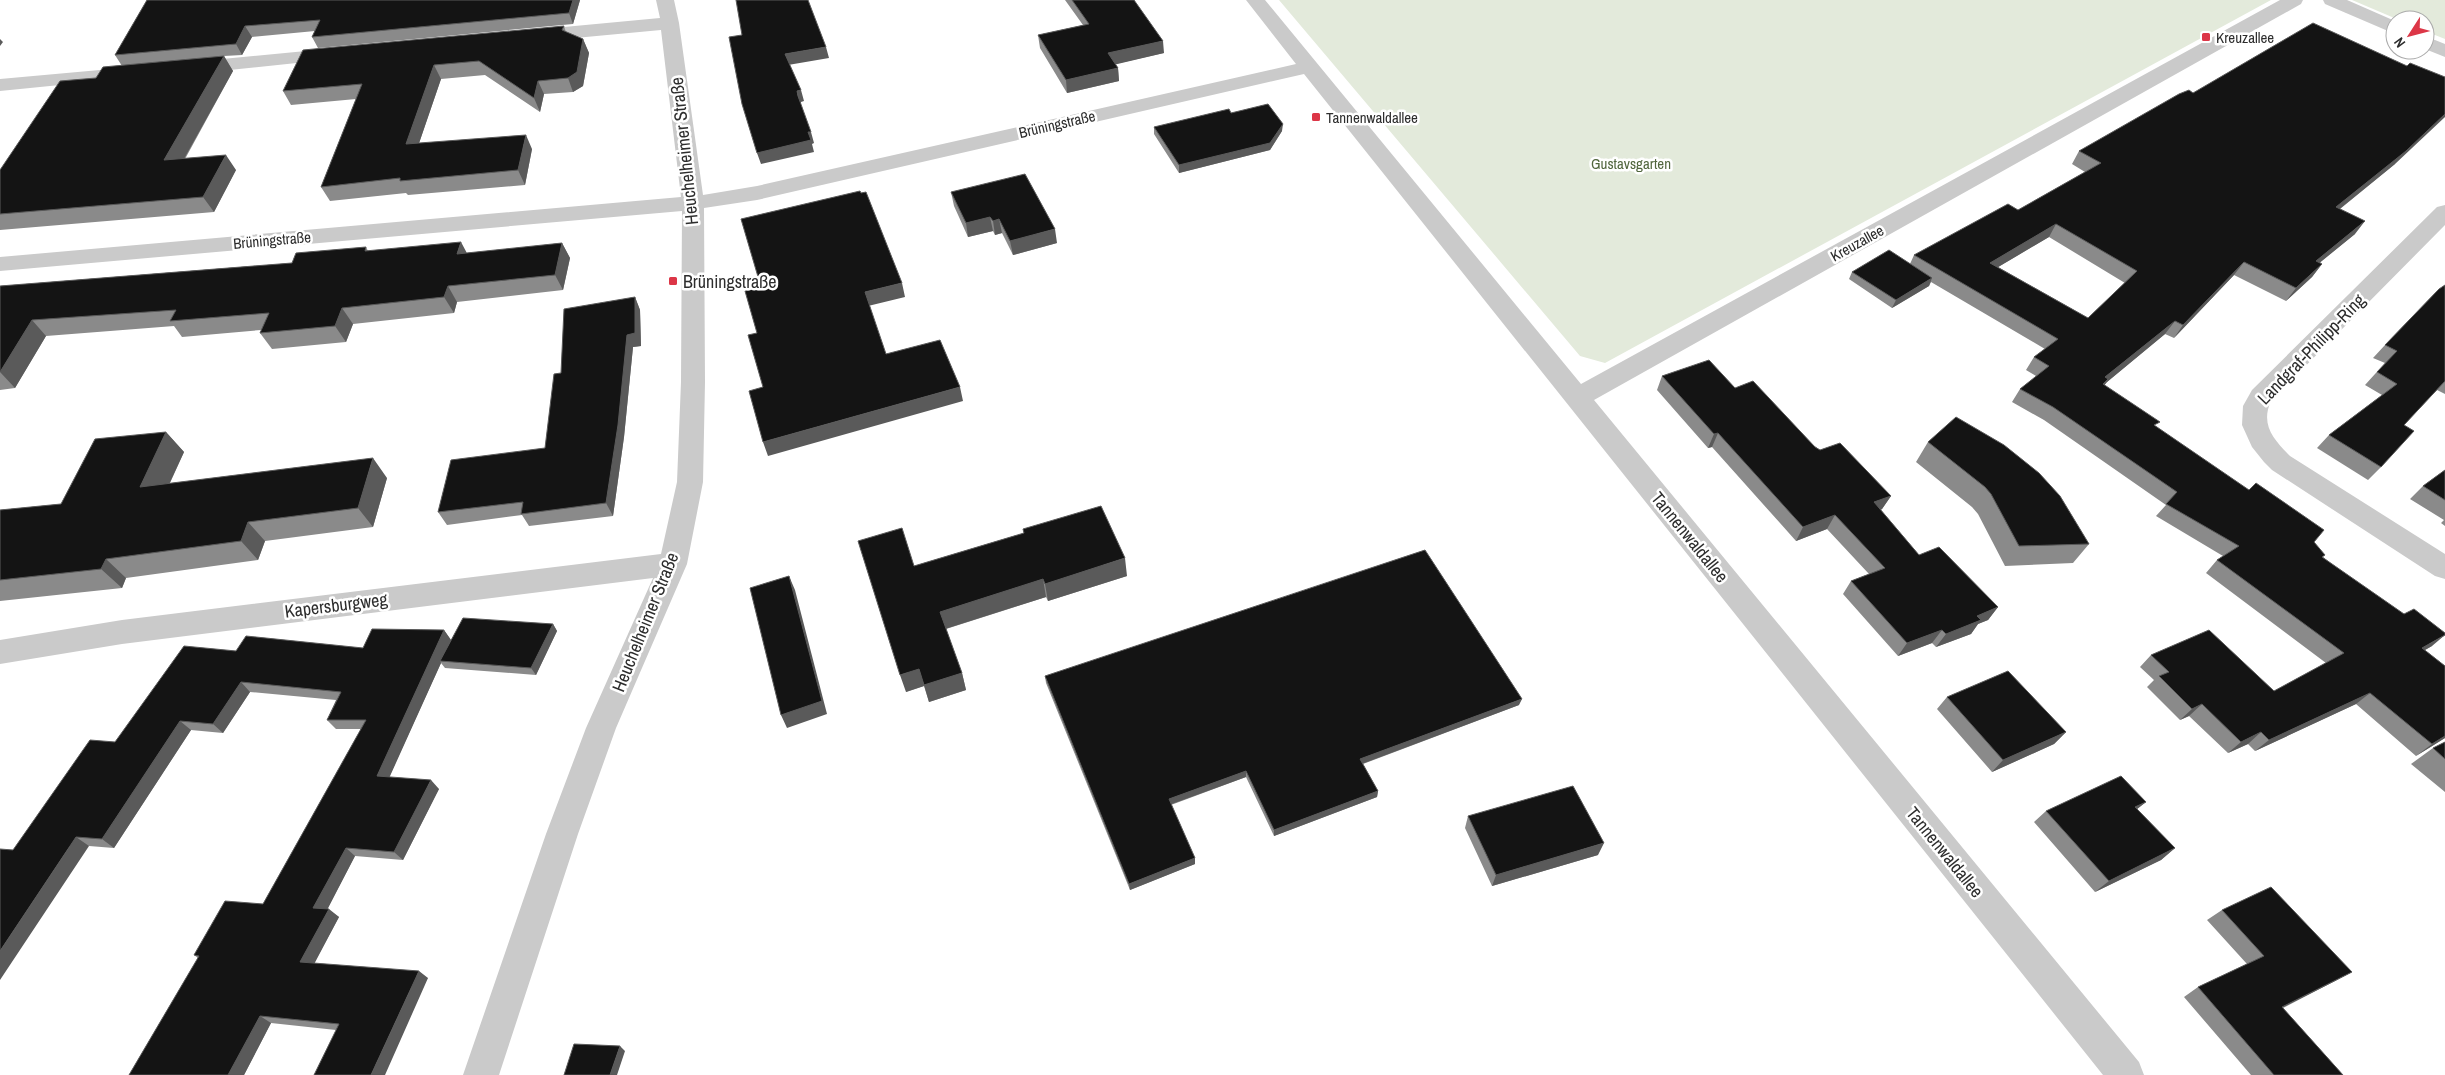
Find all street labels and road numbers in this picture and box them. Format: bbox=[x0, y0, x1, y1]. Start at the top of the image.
street label: Heuchelheimer Straße bbox=[664, 76, 704, 226]
street label: Brüningstraße bbox=[1017, 105, 1097, 143]
street label: Kreuzallee bbox=[1826, 220, 1888, 266]
street label: Brüningstraße bbox=[232, 226, 312, 254]
street label: Landgraf-Philipp-Ring bbox=[2252, 288, 2371, 410]
street label: Tannenwaldallee bbox=[1646, 486, 1734, 588]
street label: Heuchelheimer Straße bbox=[606, 548, 684, 696]
street label: Kapersburgweg bbox=[283, 586, 390, 624]
street label: Tannenwaldallee bbox=[1901, 801, 1989, 903]

